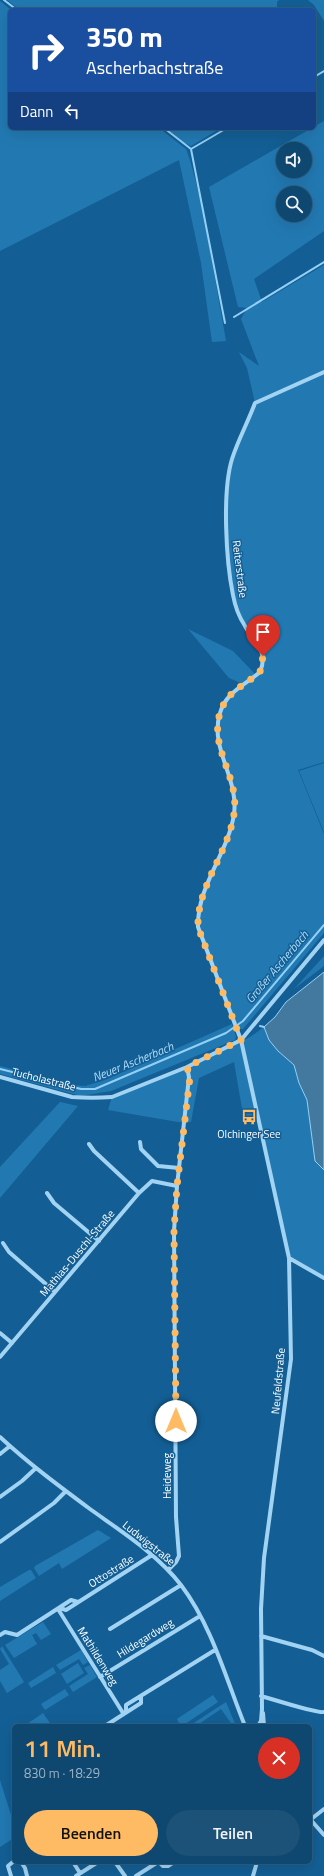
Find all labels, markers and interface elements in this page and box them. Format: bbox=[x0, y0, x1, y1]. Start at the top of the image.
text: 350 m bbox=[86, 15, 163, 58]
icon: right bbox=[20, 24, 72, 76]
text: Ascherbachstraße bbox=[86, 54, 223, 81]
text: Dann bbox=[20, 100, 53, 123]
icon: left bbox=[61, 100, 83, 122]
map controls bbox=[276, 142, 312, 222]
button: sound bbox=[276, 142, 312, 178]
button: search bbox=[276, 186, 312, 222]
street label: Reiterstraße bbox=[229, 539, 252, 599]
pin bbox=[246, 615, 280, 656]
icon: arrive bbox=[252, 621, 274, 643]
water label: Großer Ascherbach bbox=[241, 925, 313, 1007]
water label: Neuer Ascherbach bbox=[89, 1036, 177, 1086]
street label: Tucholastraße bbox=[10, 1063, 78, 1095]
bus stop icon: Olchinger See bbox=[240, 1108, 258, 1126]
place label: Olchinger See bbox=[217, 1126, 281, 1142]
street label: Mathias-Duschl-Straße bbox=[36, 1206, 118, 1300]
street label: Neufeldstraße bbox=[267, 1347, 289, 1415]
position arrow bbox=[155, 1400, 197, 1442]
street label: Heideweg bbox=[159, 1453, 175, 1499]
street label: Ludwigstraße bbox=[119, 1517, 179, 1569]
street label: Ottostraße bbox=[85, 1550, 137, 1591]
street label: Hildegardweg bbox=[114, 1614, 177, 1662]
street label: Mathildenweg bbox=[74, 1624, 123, 1689]
text: 11 Min. bbox=[24, 1730, 101, 1766]
button: close bbox=[258, 1737, 300, 1779]
text: 830 m · 18:29 bbox=[24, 1763, 100, 1783]
button: Beenden bbox=[24, 1810, 158, 1856]
button: Teilen bbox=[166, 1810, 300, 1856]

